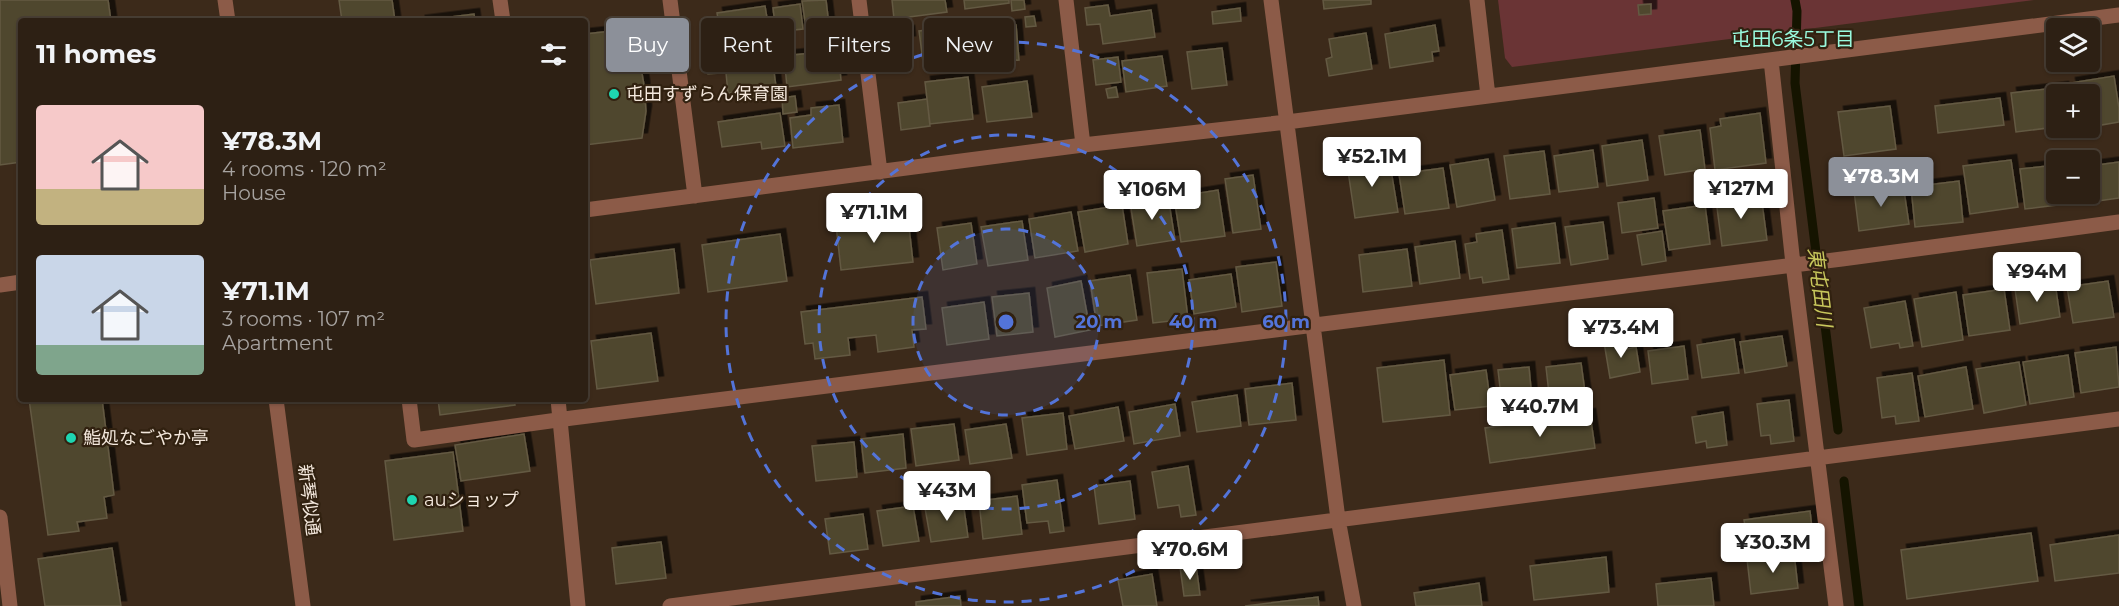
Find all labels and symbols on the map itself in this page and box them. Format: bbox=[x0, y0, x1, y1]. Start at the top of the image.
district label: 屯田6条5丁目 bbox=[1731, 27, 1855, 51]
place label: 屯田すずらん保育園 bbox=[626, 83, 788, 105]
marker: 屯田すずらん保育園 bbox=[607, 87, 621, 101]
pin: ¥52.1M bbox=[1323, 137, 1421, 188]
pin: ¥78.3M bbox=[1832, 157, 1930, 208]
pin: ¥127M bbox=[1699, 169, 1783, 220]
pin: ¥106M bbox=[1110, 170, 1194, 221]
pin: ¥71.1M bbox=[825, 193, 923, 244]
water label: 東屯田川 bbox=[1803, 246, 1837, 330]
pin: ¥94M bbox=[2001, 252, 2073, 303]
pin: ¥73.4M bbox=[1572, 308, 1670, 359]
text: 20 m bbox=[1076, 311, 1122, 333]
text: 40 m bbox=[1169, 311, 1217, 333]
text: 60 m bbox=[1262, 311, 1310, 333]
centre of rings bbox=[996, 312, 1016, 332]
pin: ¥40.7M bbox=[1491, 387, 1589, 438]
place label: 鮨処なごやか亭 bbox=[83, 427, 209, 449]
marker: 鮨処なごやか亭 bbox=[64, 431, 78, 445]
street label: 新琴似通 bbox=[294, 463, 324, 537]
pin: ¥43M bbox=[911, 471, 983, 522]
place label: auショップ bbox=[424, 489, 519, 511]
marker: auショップ bbox=[405, 493, 419, 507]
pin: ¥30.3M bbox=[1724, 523, 1822, 574]
pin: ¥70.6M bbox=[1141, 530, 1239, 581]

